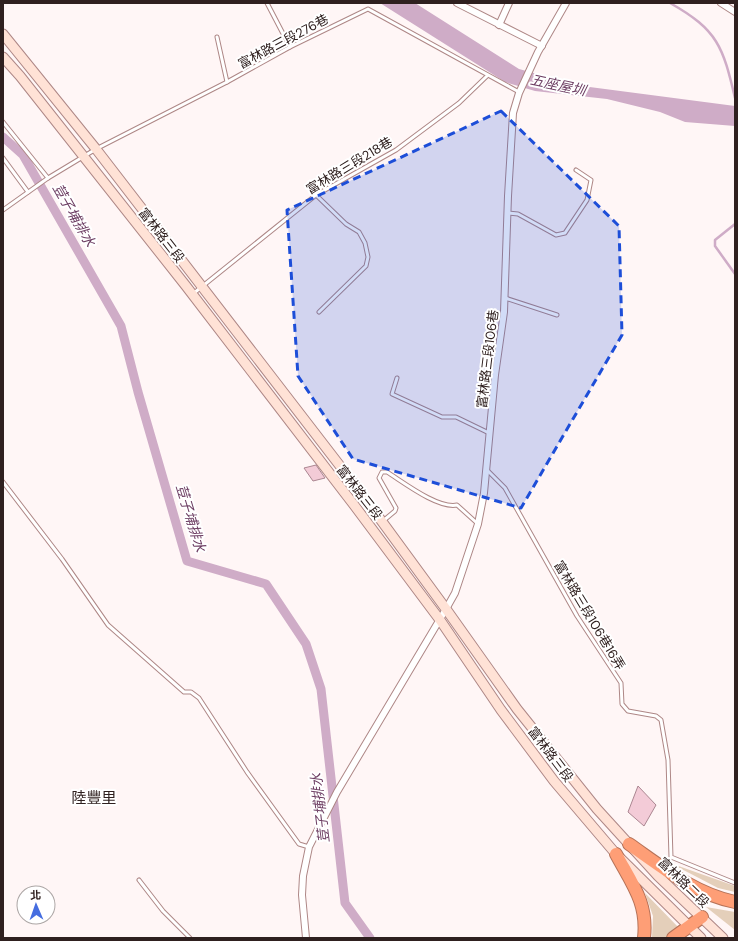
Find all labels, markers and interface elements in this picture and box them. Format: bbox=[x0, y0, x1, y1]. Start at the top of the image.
street label: 富林路三段276巷 bbox=[235, 10, 331, 72]
water label: 五座屋圳 bbox=[529, 70, 589, 100]
street label: 富林路三段218巷 bbox=[303, 133, 395, 198]
water label: 荳子埔排水 bbox=[49, 180, 100, 251]
street label: 富林路三段 bbox=[135, 204, 188, 266]
street label: 富林路三段106巷 bbox=[473, 309, 502, 409]
street label: 富林路三段 bbox=[333, 461, 386, 523]
water label: 荳子埔排水 bbox=[172, 482, 210, 555]
street label: 富林路三段106巷16弄 bbox=[550, 558, 629, 673]
street label: 富林路三段 bbox=[524, 723, 577, 785]
water label: 荳子埔排水 bbox=[307, 771, 333, 844]
district label: 陸豐里 bbox=[71, 788, 117, 808]
street label: 富林路二段 bbox=[654, 854, 713, 911]
north arrow bbox=[16, 885, 56, 925]
text: 北 bbox=[30, 888, 41, 902]

